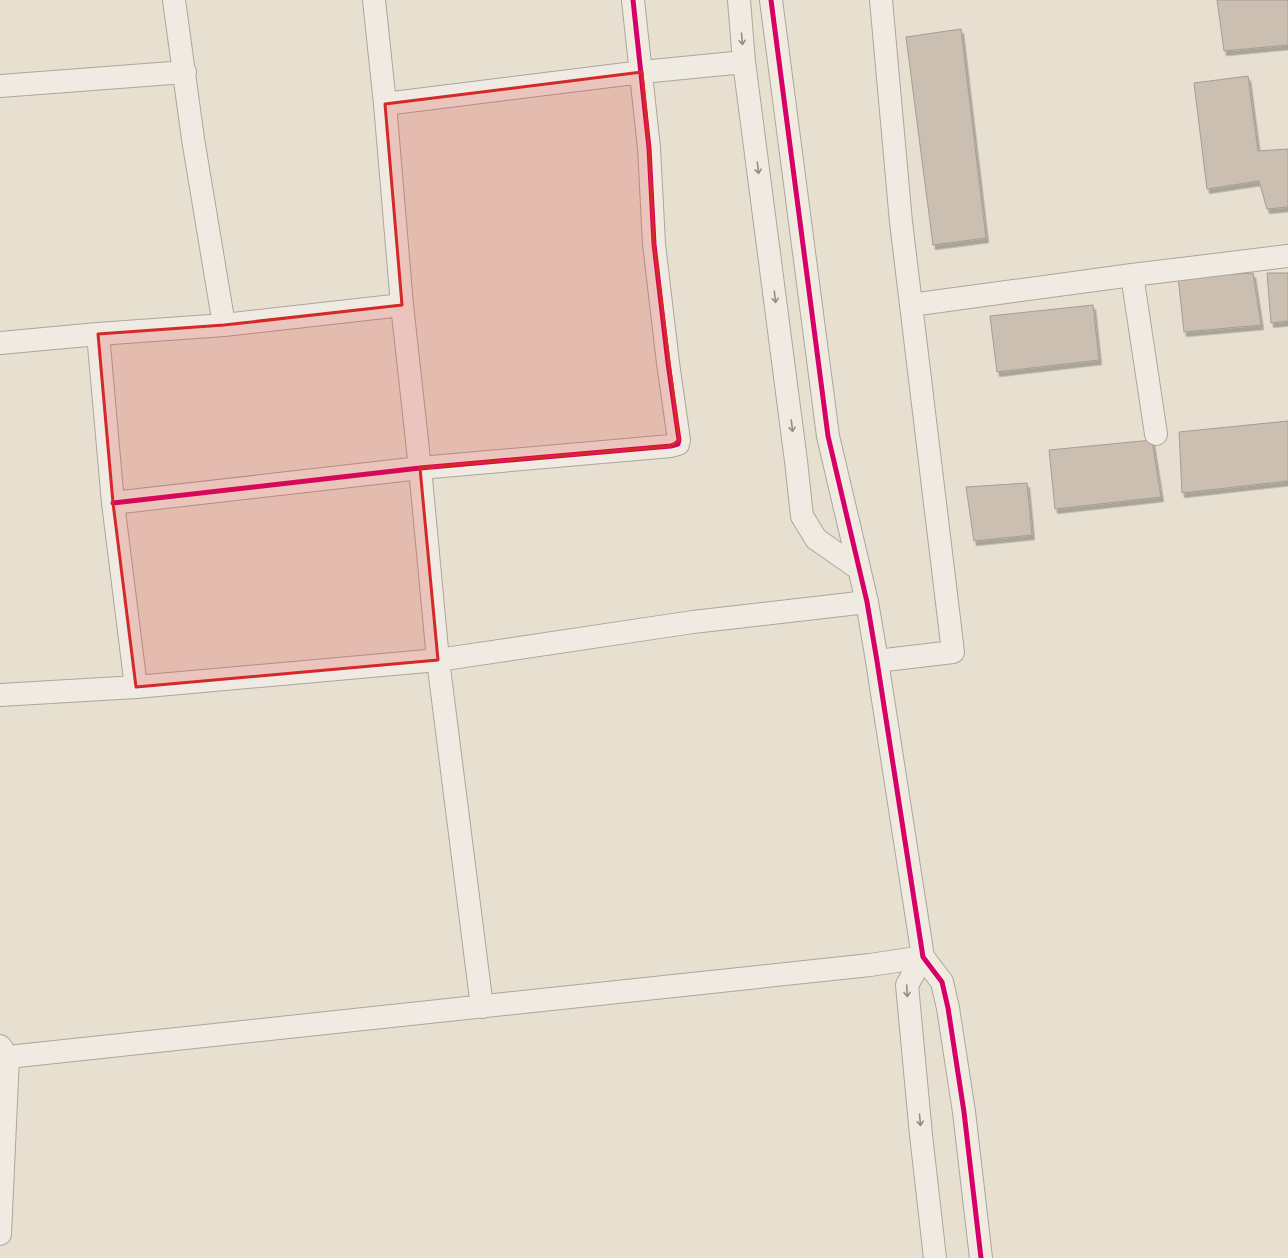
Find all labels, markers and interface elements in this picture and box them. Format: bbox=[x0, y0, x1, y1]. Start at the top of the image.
one-way arrow bbox=[738, 32, 746, 45]
one-way arrow bbox=[754, 161, 762, 174]
one-way arrow bbox=[771, 290, 779, 303]
one-way arrow bbox=[788, 419, 795, 432]
one-way arrow bbox=[904, 984, 911, 997]
one-way arrow bbox=[916, 1113, 923, 1126]

